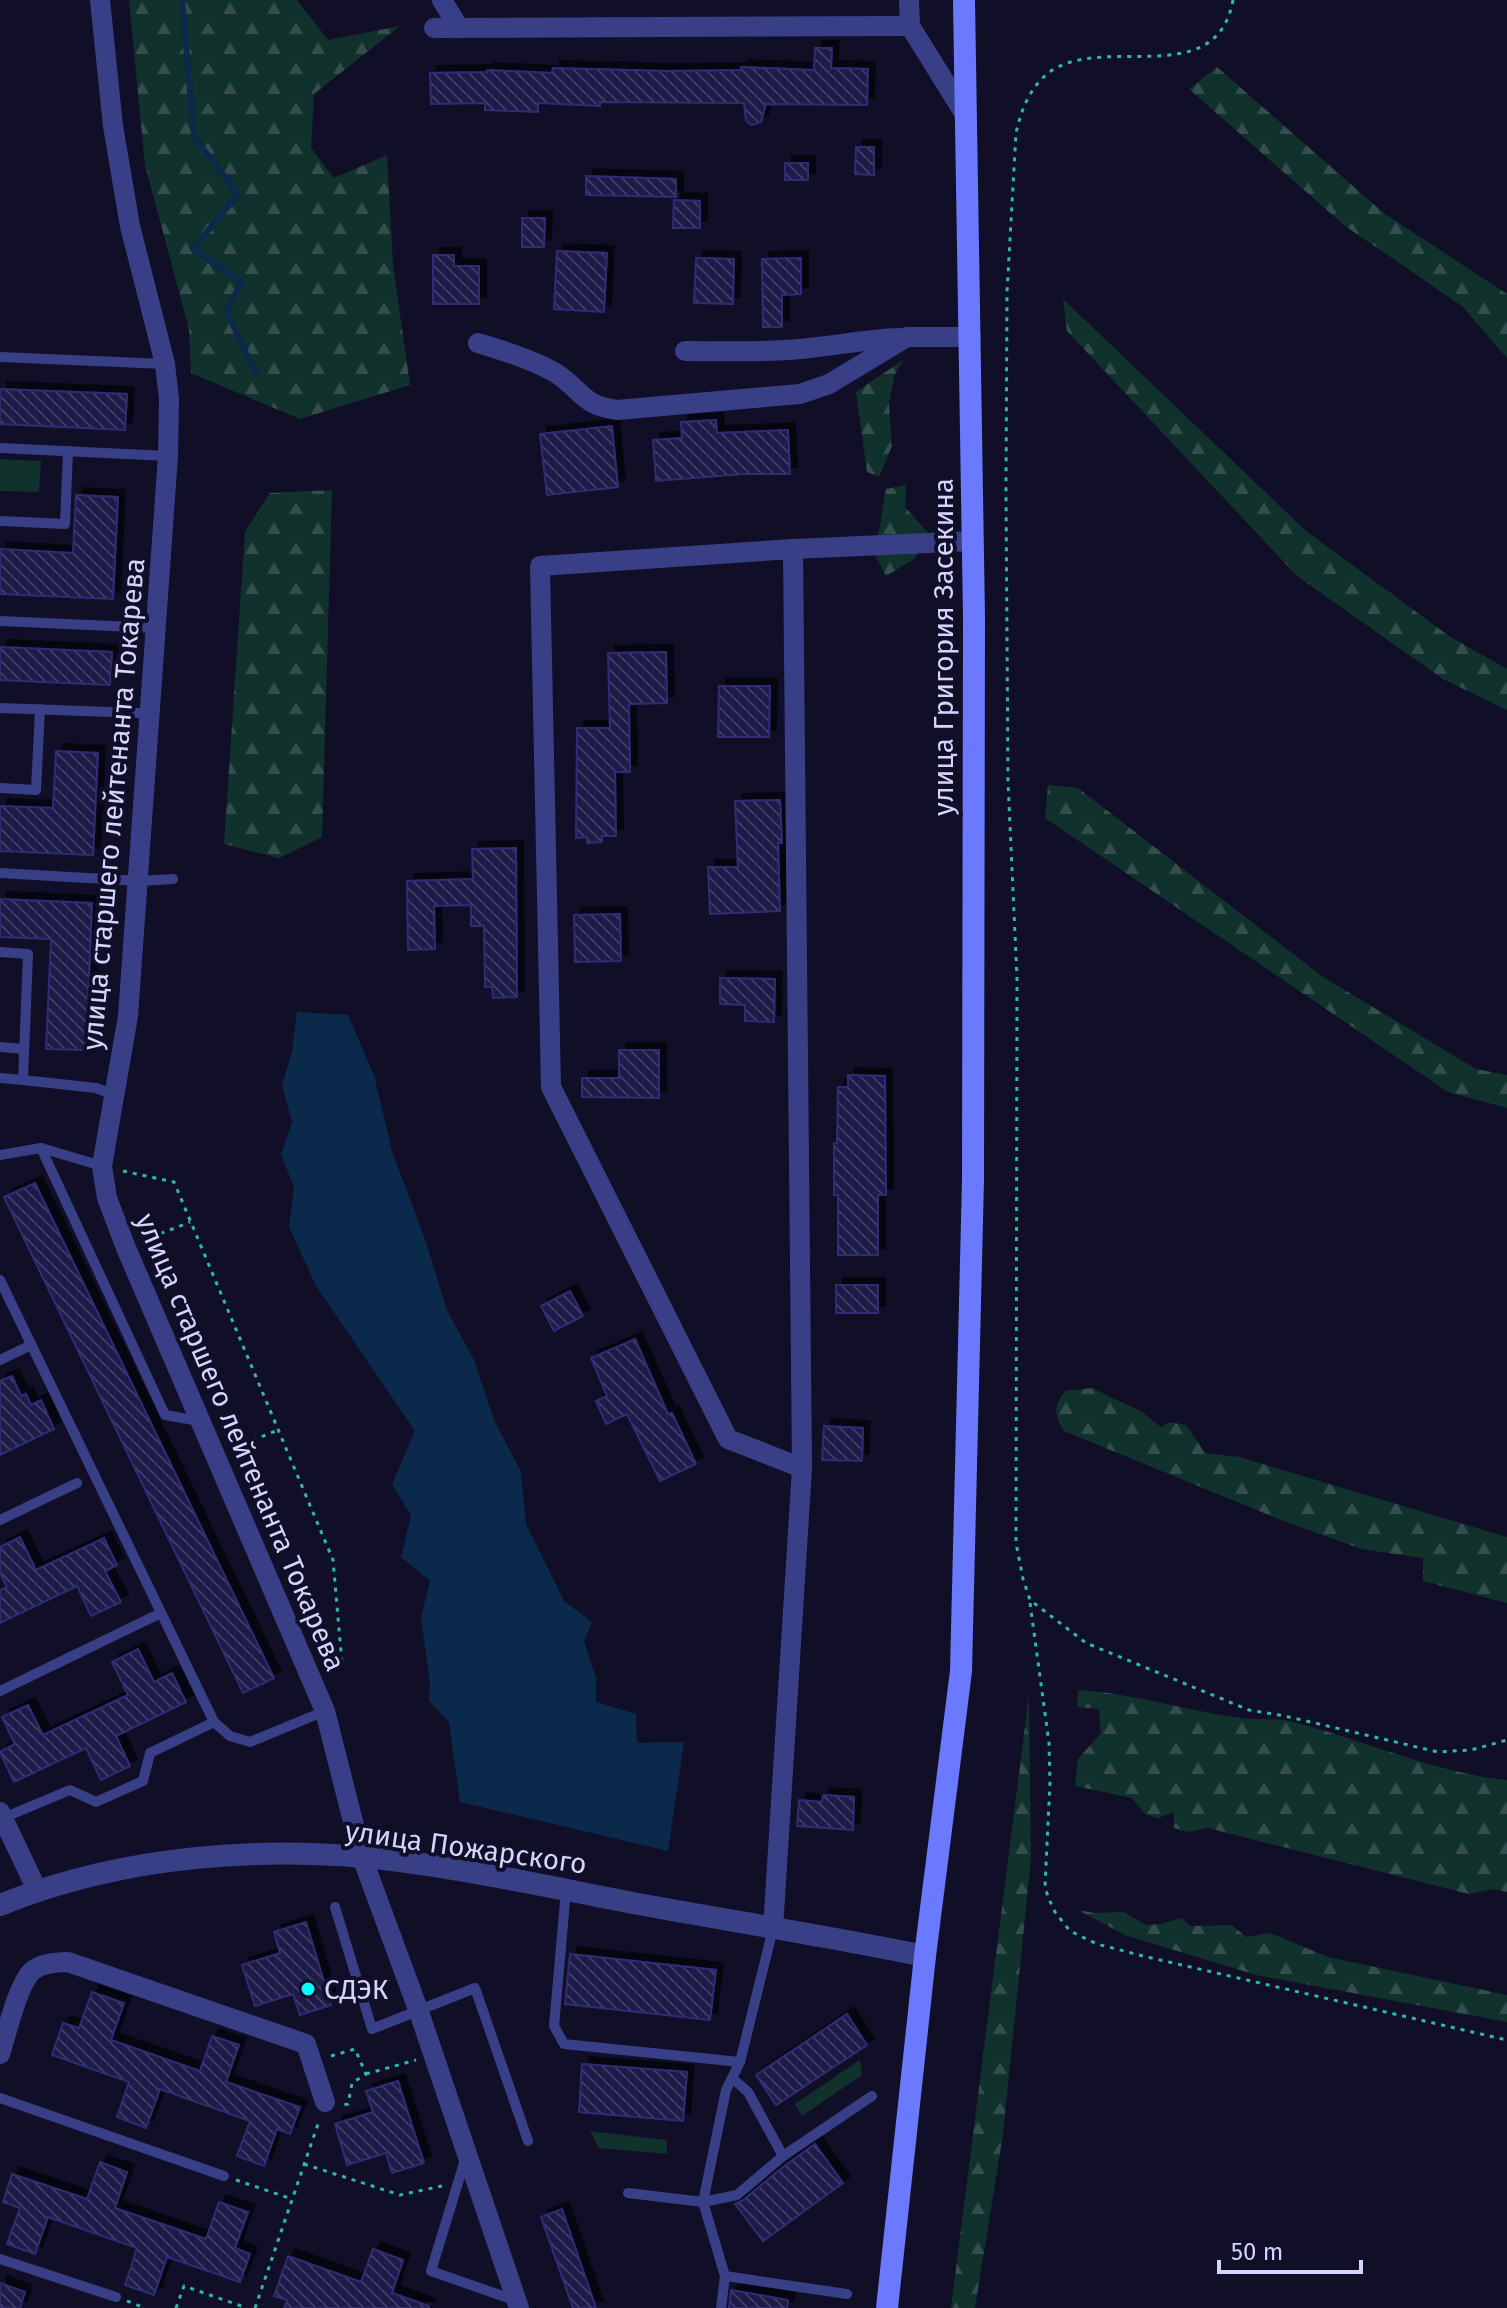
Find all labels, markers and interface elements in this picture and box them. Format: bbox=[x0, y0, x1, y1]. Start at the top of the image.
street label: улица Григория Засекина bbox=[927, 478, 960, 816]
street label: улица старшего лейтенанта Токарева bbox=[76, 557, 151, 1052]
street label: улица старшего лейтенанта Токарева bbox=[129, 1208, 352, 1676]
street label: улица Пожарского bbox=[343, 1814, 589, 1881]
place label: СДЭК bbox=[324, 1973, 389, 2006]
marker: СДЭК bbox=[299, 1980, 317, 1998]
scale bar bbox=[1219, 2224, 1361, 2274]
text: 50 m bbox=[1231, 2238, 1283, 2266]

